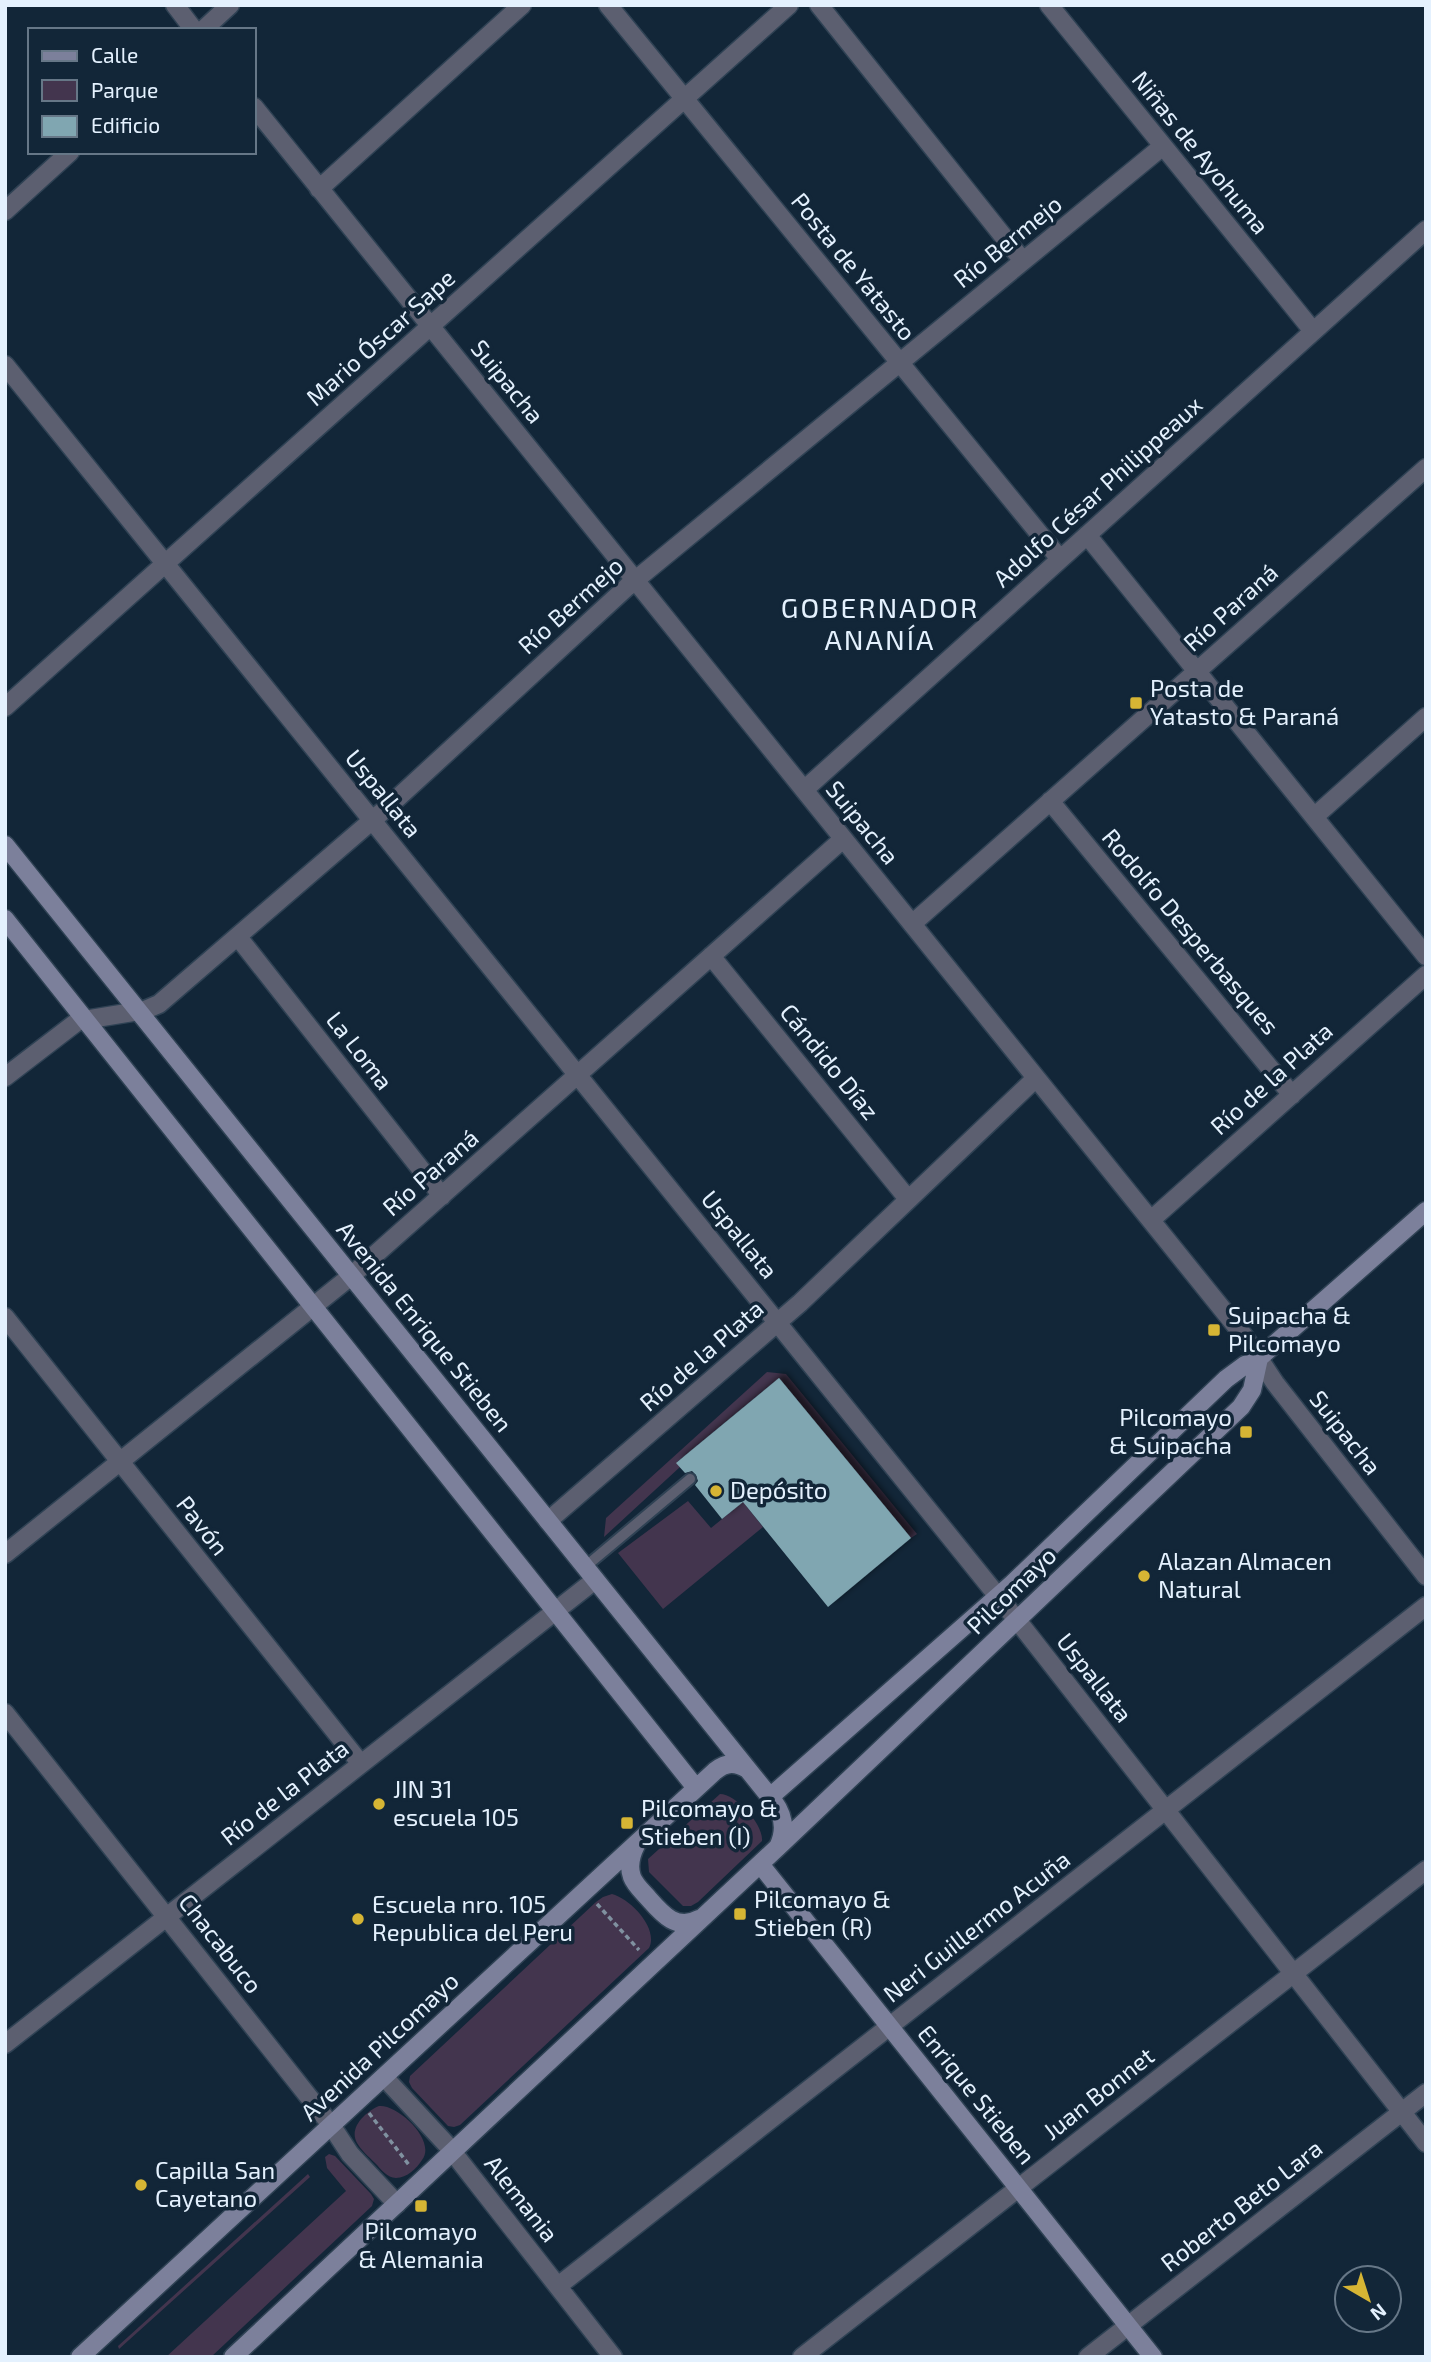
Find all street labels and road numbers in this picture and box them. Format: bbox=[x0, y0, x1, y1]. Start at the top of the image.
street label: Niñas de Ayohuma bbox=[1127, 65, 1276, 239]
street label: Posta de Yatasto bbox=[786, 186, 923, 346]
street label: Río Bermejo bbox=[947, 188, 1067, 293]
street label: Mario Óscar Sape bbox=[300, 263, 460, 411]
street label: Suipacha bbox=[466, 333, 551, 429]
street label: Adolfo César Philippeaux bbox=[987, 389, 1208, 592]
street label: Río Bermejo bbox=[512, 550, 628, 659]
street label: Río Paraná bbox=[1177, 557, 1283, 657]
street label: Uspallata bbox=[340, 743, 428, 843]
street label: Suipacha bbox=[821, 774, 906, 870]
street label: Rodolfo Desperbasques bbox=[1097, 822, 1286, 1040]
street label: Cándido Díaz bbox=[775, 997, 886, 1125]
street label: La Loma bbox=[321, 1005, 400, 1095]
street label: Río de la Plata bbox=[1204, 1016, 1338, 1140]
street label: Río Paraná bbox=[376, 1123, 484, 1221]
street label: Uspallata bbox=[696, 1184, 784, 1284]
street label: Avenida Enrique Stieben bbox=[331, 1215, 519, 1437]
street label: Río de la Plata bbox=[633, 1293, 769, 1416]
street label: Suipacha bbox=[1304, 1384, 1388, 1480]
street label: Pavón bbox=[171, 1490, 235, 1561]
street label: Pilcomayo bbox=[960, 1540, 1062, 1640]
street label: Uspallata bbox=[1051, 1627, 1139, 1727]
street label: Río de la Plata bbox=[214, 1733, 354, 1851]
street label: Neri Guillermo Acuña bbox=[877, 1844, 1075, 2008]
street label: Chacabuco bbox=[173, 1888, 269, 1999]
street label: Avenida Pilcomayo bbox=[294, 1965, 464, 2126]
street label: Enrique Stieben bbox=[912, 2019, 1042, 2169]
street label: Juan Bonnet bbox=[1037, 2041, 1159, 2145]
street label: Roberto Beto Lara bbox=[1155, 2133, 1328, 2277]
street label: Alemania bbox=[479, 2149, 565, 2247]

